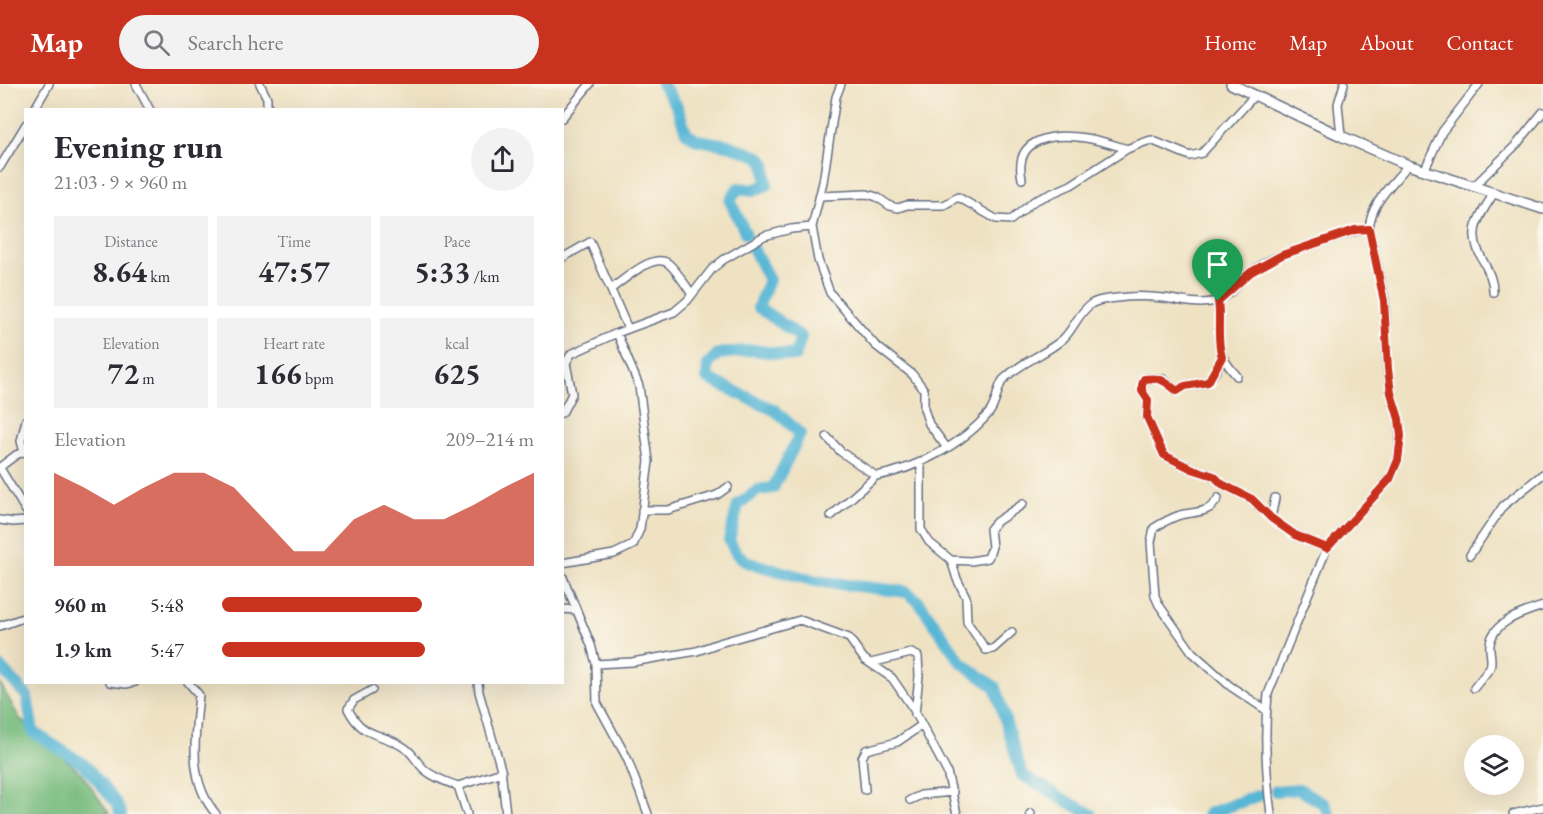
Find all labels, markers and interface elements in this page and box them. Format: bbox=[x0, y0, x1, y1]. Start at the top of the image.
search box bbox=[119, 15, 539, 69]
text: Map bbox=[30, 24, 83, 60]
icon: search bbox=[140, 26, 173, 59]
text: Search here bbox=[188, 28, 283, 57]
text: Home bbox=[1204, 29, 1256, 56]
text: Map bbox=[1289, 29, 1327, 56]
text: About bbox=[1360, 29, 1413, 56]
text: Contact bbox=[1446, 29, 1513, 56]
text: Evening run bbox=[54, 125, 223, 168]
button: share bbox=[471, 128, 534, 191]
text: 21:03 · 9 × 960 m bbox=[54, 169, 187, 195]
text: Distance bbox=[104, 231, 158, 252]
text: Time bbox=[277, 231, 311, 252]
text: Pace bbox=[444, 231, 470, 252]
pin bbox=[1192, 239, 1243, 301]
icon: arrive bbox=[1201, 248, 1234, 281]
text: 8.64 bbox=[92, 252, 147, 291]
text: 47:57 bbox=[258, 252, 330, 291]
text: 5:33 bbox=[414, 252, 470, 291]
text: km bbox=[147, 266, 170, 287]
text: /km bbox=[470, 266, 500, 287]
text: Elevation bbox=[102, 333, 160, 354]
text: Heart rate bbox=[263, 333, 325, 354]
text: kcal bbox=[445, 333, 469, 354]
text: 72 bbox=[107, 354, 139, 393]
text: 166 bbox=[254, 354, 302, 393]
text: 625 bbox=[433, 354, 481, 393]
text: m bbox=[139, 368, 155, 389]
text: bpm bbox=[302, 368, 334, 389]
text: Elevation bbox=[54, 426, 126, 452]
text: 209–214 m bbox=[446, 426, 534, 452]
text: 960 m bbox=[54, 592, 107, 618]
text: 5:48 bbox=[150, 592, 184, 618]
text: 1.9 km bbox=[54, 637, 112, 663]
text: 5:47 bbox=[150, 637, 184, 663]
map controls bbox=[1464, 735, 1524, 795]
button: layers bbox=[1464, 735, 1524, 795]

